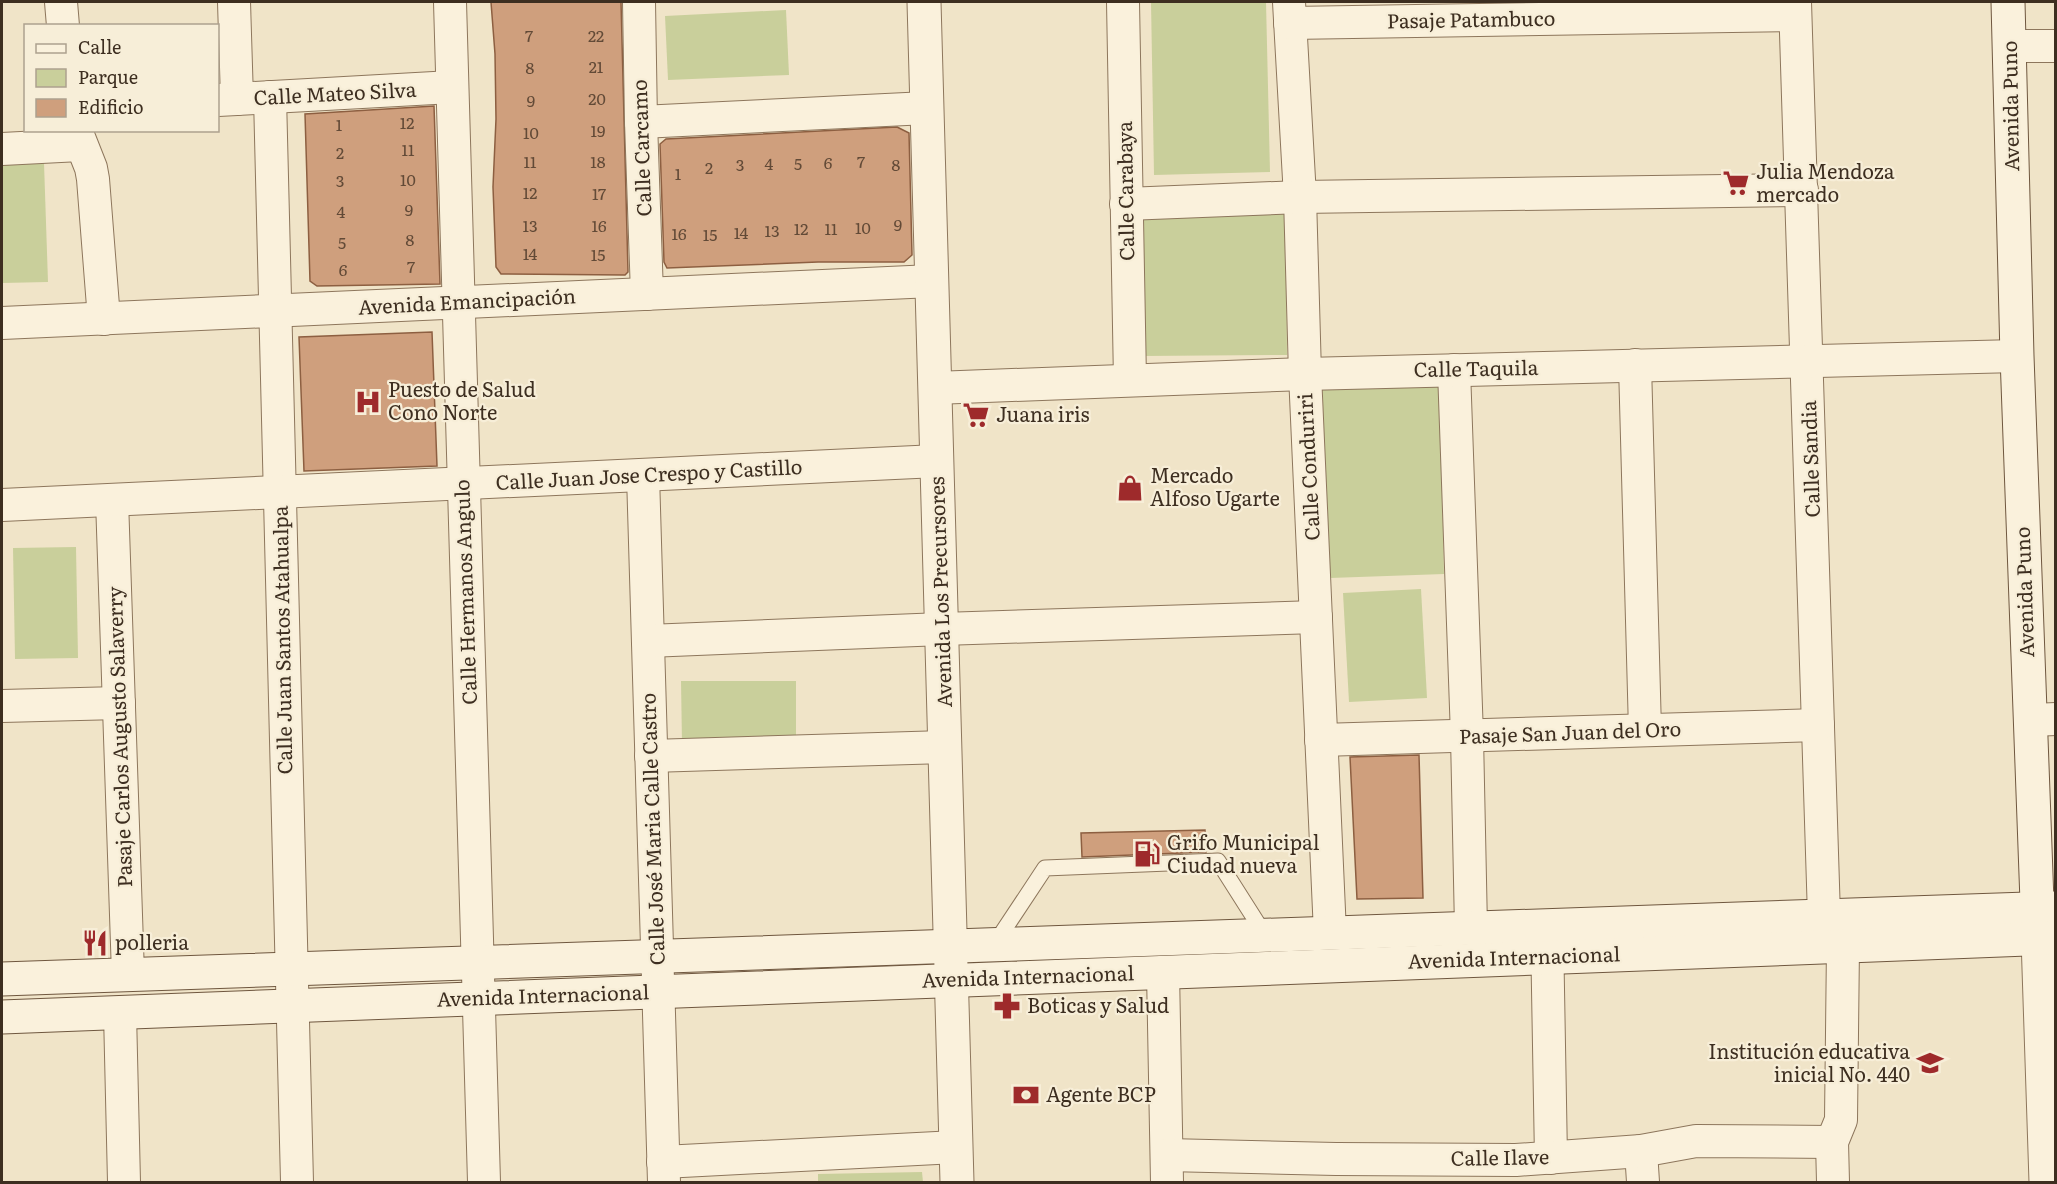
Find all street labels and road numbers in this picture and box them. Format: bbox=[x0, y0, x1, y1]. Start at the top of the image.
street label: Pasaje Patambuco bbox=[1386, 2, 1555, 34]
street label: Avenida Puno bbox=[1993, 40, 2025, 172]
street label: Calle Mateo Silva bbox=[253, 73, 417, 111]
street label: Calle Carcamo bbox=[623, 79, 657, 217]
street label: Calle Carabaya bbox=[1108, 121, 1140, 261]
street label: Avenida Emancipación bbox=[357, 279, 577, 321]
street label: Calle Taquila bbox=[1413, 351, 1539, 383]
street label: Calle Conduriri bbox=[1288, 392, 1326, 542]
street label: Calle Sandia bbox=[1792, 400, 1826, 518]
street label: Calle Juan Jose Crespo y Castillo bbox=[495, 450, 803, 496]
street label: Avenida Los Precursores bbox=[920, 476, 958, 708]
street label: Calle Hermanos Angulo bbox=[445, 479, 483, 705]
street label: Calle Juan Santos Atahualpa bbox=[264, 505, 298, 775]
street label: Avenida Puno bbox=[2006, 526, 2040, 658]
street label: Pasaje Carlos Augusto Salaverry bbox=[98, 586, 138, 888]
street label: Calle José Maria Calle Castro bbox=[631, 692, 671, 966]
street label: Pasaje San Juan del Oro bbox=[1458, 712, 1682, 750]
street label: Avenida Internacional bbox=[1407, 937, 1621, 975]
street label: Avenida Internacional bbox=[921, 956, 1135, 994]
street label: Avenida Internacional bbox=[436, 975, 650, 1013]
street label: Calle Ilave bbox=[1450, 1140, 1550, 1172]

